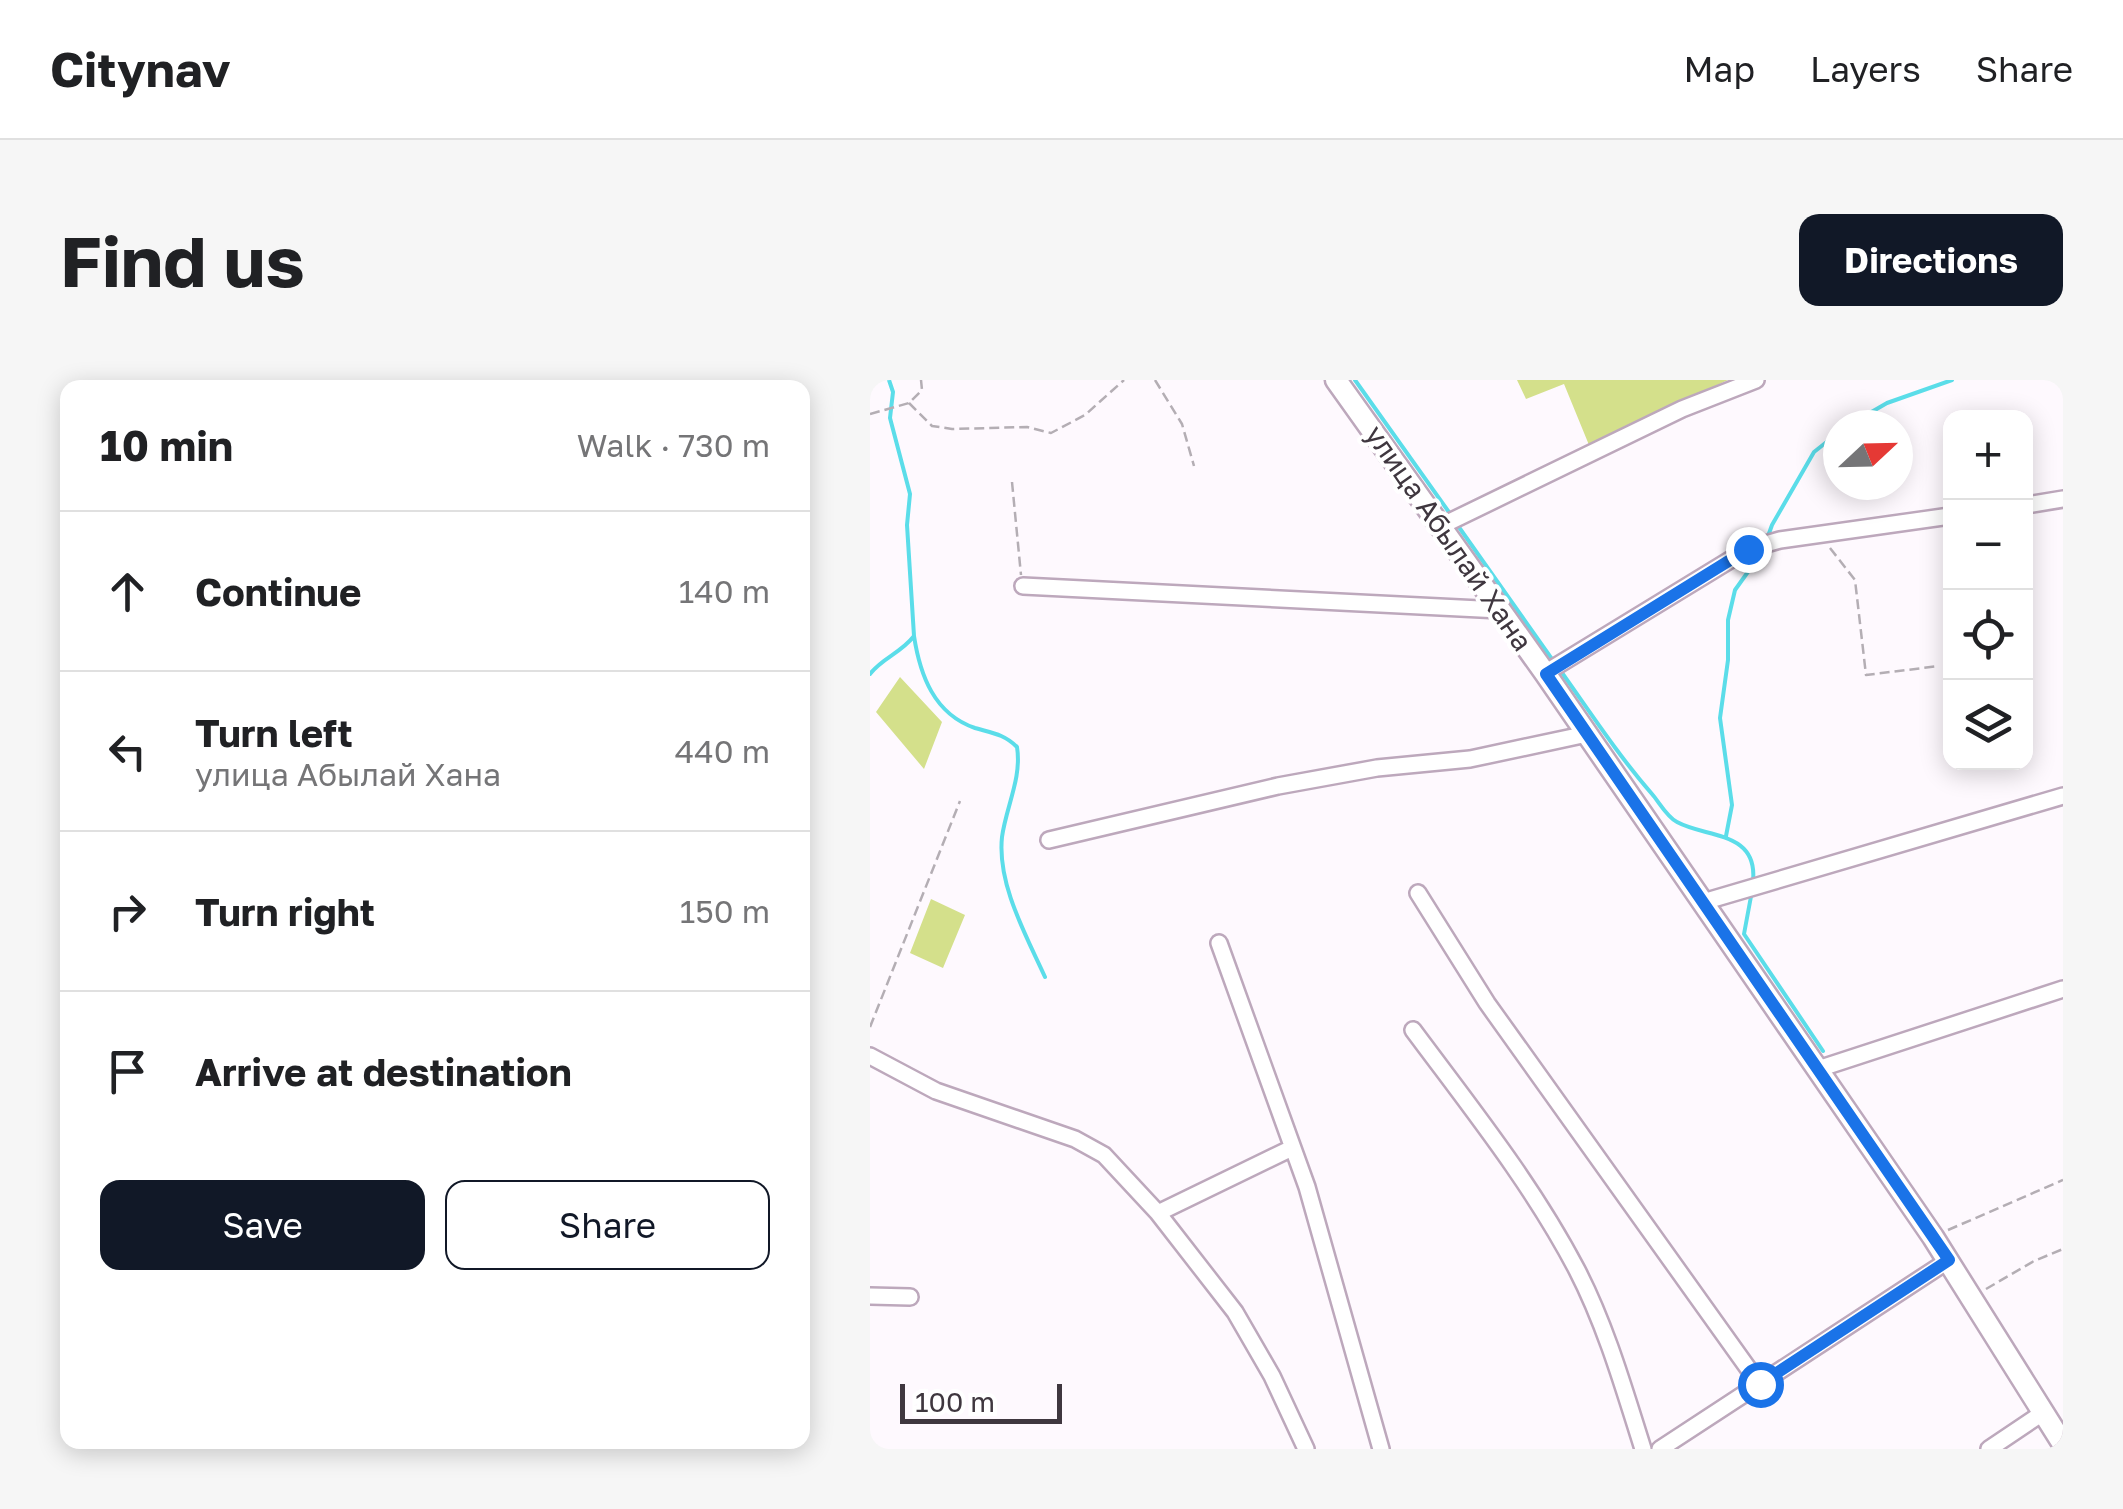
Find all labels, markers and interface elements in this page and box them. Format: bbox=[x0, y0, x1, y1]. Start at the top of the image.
text: Citynav bbox=[50, 40, 231, 98]
text: Map bbox=[1684, 48, 1755, 90]
text: Layers bbox=[1810, 48, 1921, 90]
text: Share bbox=[1976, 48, 2073, 90]
button: Directions bbox=[1799, 214, 2063, 306]
text: Find us bbox=[60, 218, 305, 302]
north arrow bbox=[1823, 410, 1913, 500]
map controls bbox=[1943, 410, 2033, 770]
button: + bbox=[1943, 410, 2033, 500]
street label: улица Абылай Хана bbox=[1359, 419, 1540, 657]
text: 10 min bbox=[100, 420, 233, 470]
text: Walk · 730 m bbox=[577, 426, 770, 464]
button: − bbox=[1943, 500, 2033, 590]
route end bbox=[1726, 527, 1772, 573]
icon: ahead bbox=[100, 564, 155, 619]
text: Continue bbox=[195, 569, 361, 614]
text: 140 m bbox=[679, 572, 770, 610]
button: locate bbox=[1943, 590, 2033, 680]
button: layers bbox=[1943, 680, 2033, 770]
text: Turn left bbox=[195, 710, 353, 755]
icon: left bbox=[100, 724, 155, 779]
text: 440 m bbox=[675, 732, 770, 770]
text: улица Абылай Хана bbox=[195, 755, 501, 793]
icon: right bbox=[100, 884, 155, 939]
text: Turn right bbox=[195, 889, 375, 934]
text: 150 m bbox=[680, 892, 770, 930]
icon: arrive bbox=[100, 1044, 155, 1099]
text: Arrive at destination bbox=[195, 1049, 572, 1094]
button: Save bbox=[100, 1180, 425, 1270]
button: Share bbox=[445, 1180, 770, 1270]
route start bbox=[1738, 1362, 1784, 1408]
scale bar bbox=[900, 1379, 1062, 1424]
text: 100 m bbox=[915, 1385, 995, 1418]

